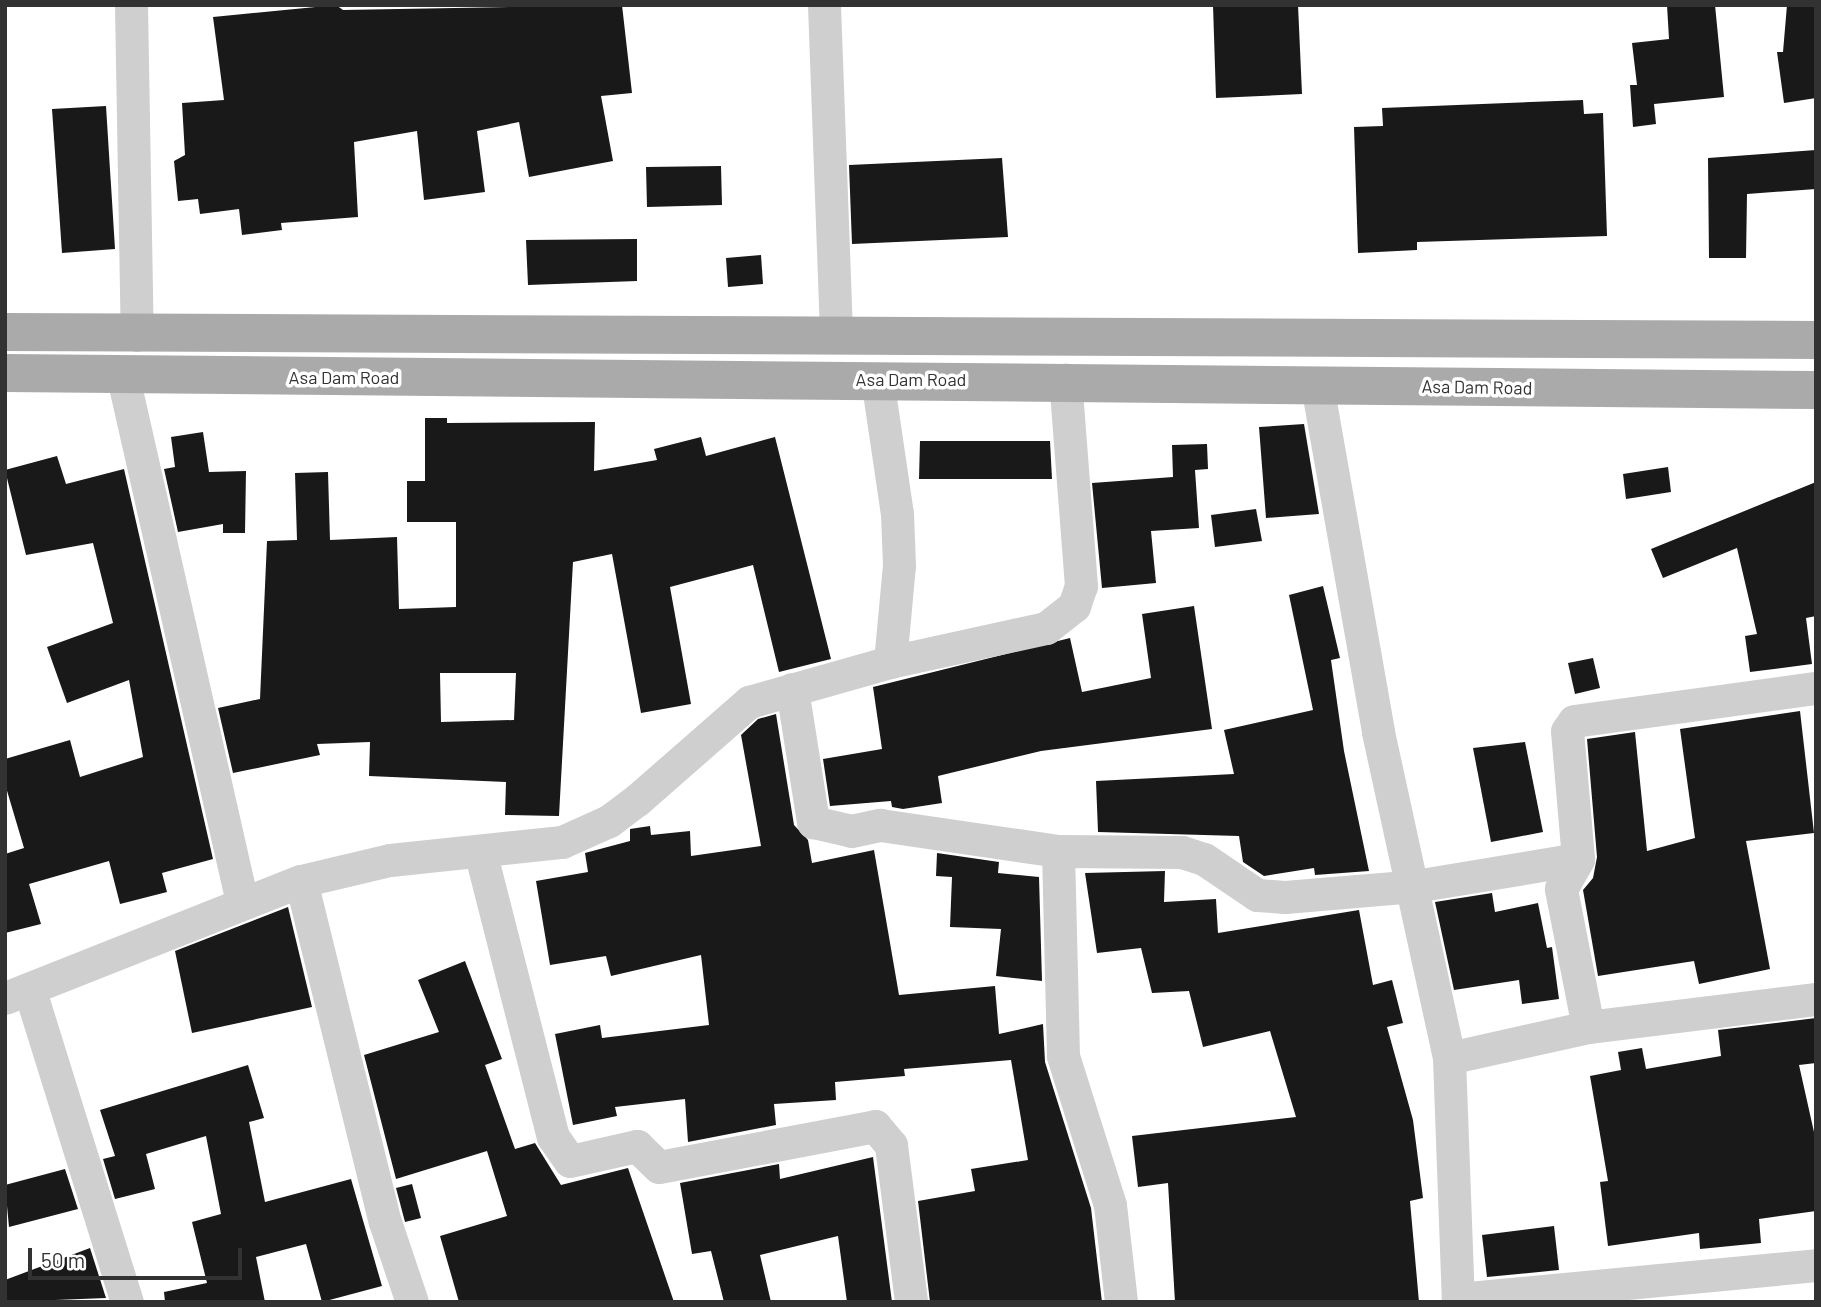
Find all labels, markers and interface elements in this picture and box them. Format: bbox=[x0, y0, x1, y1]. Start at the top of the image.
street label: Asa Dam Road bbox=[289, 366, 399, 388]
street label: Asa Dam Road bbox=[856, 368, 966, 390]
street label: Asa Dam Road bbox=[1421, 375, 1533, 399]
scale bar bbox=[32, 1234, 245, 1278]
text: 50 m bbox=[41, 1247, 85, 1272]

